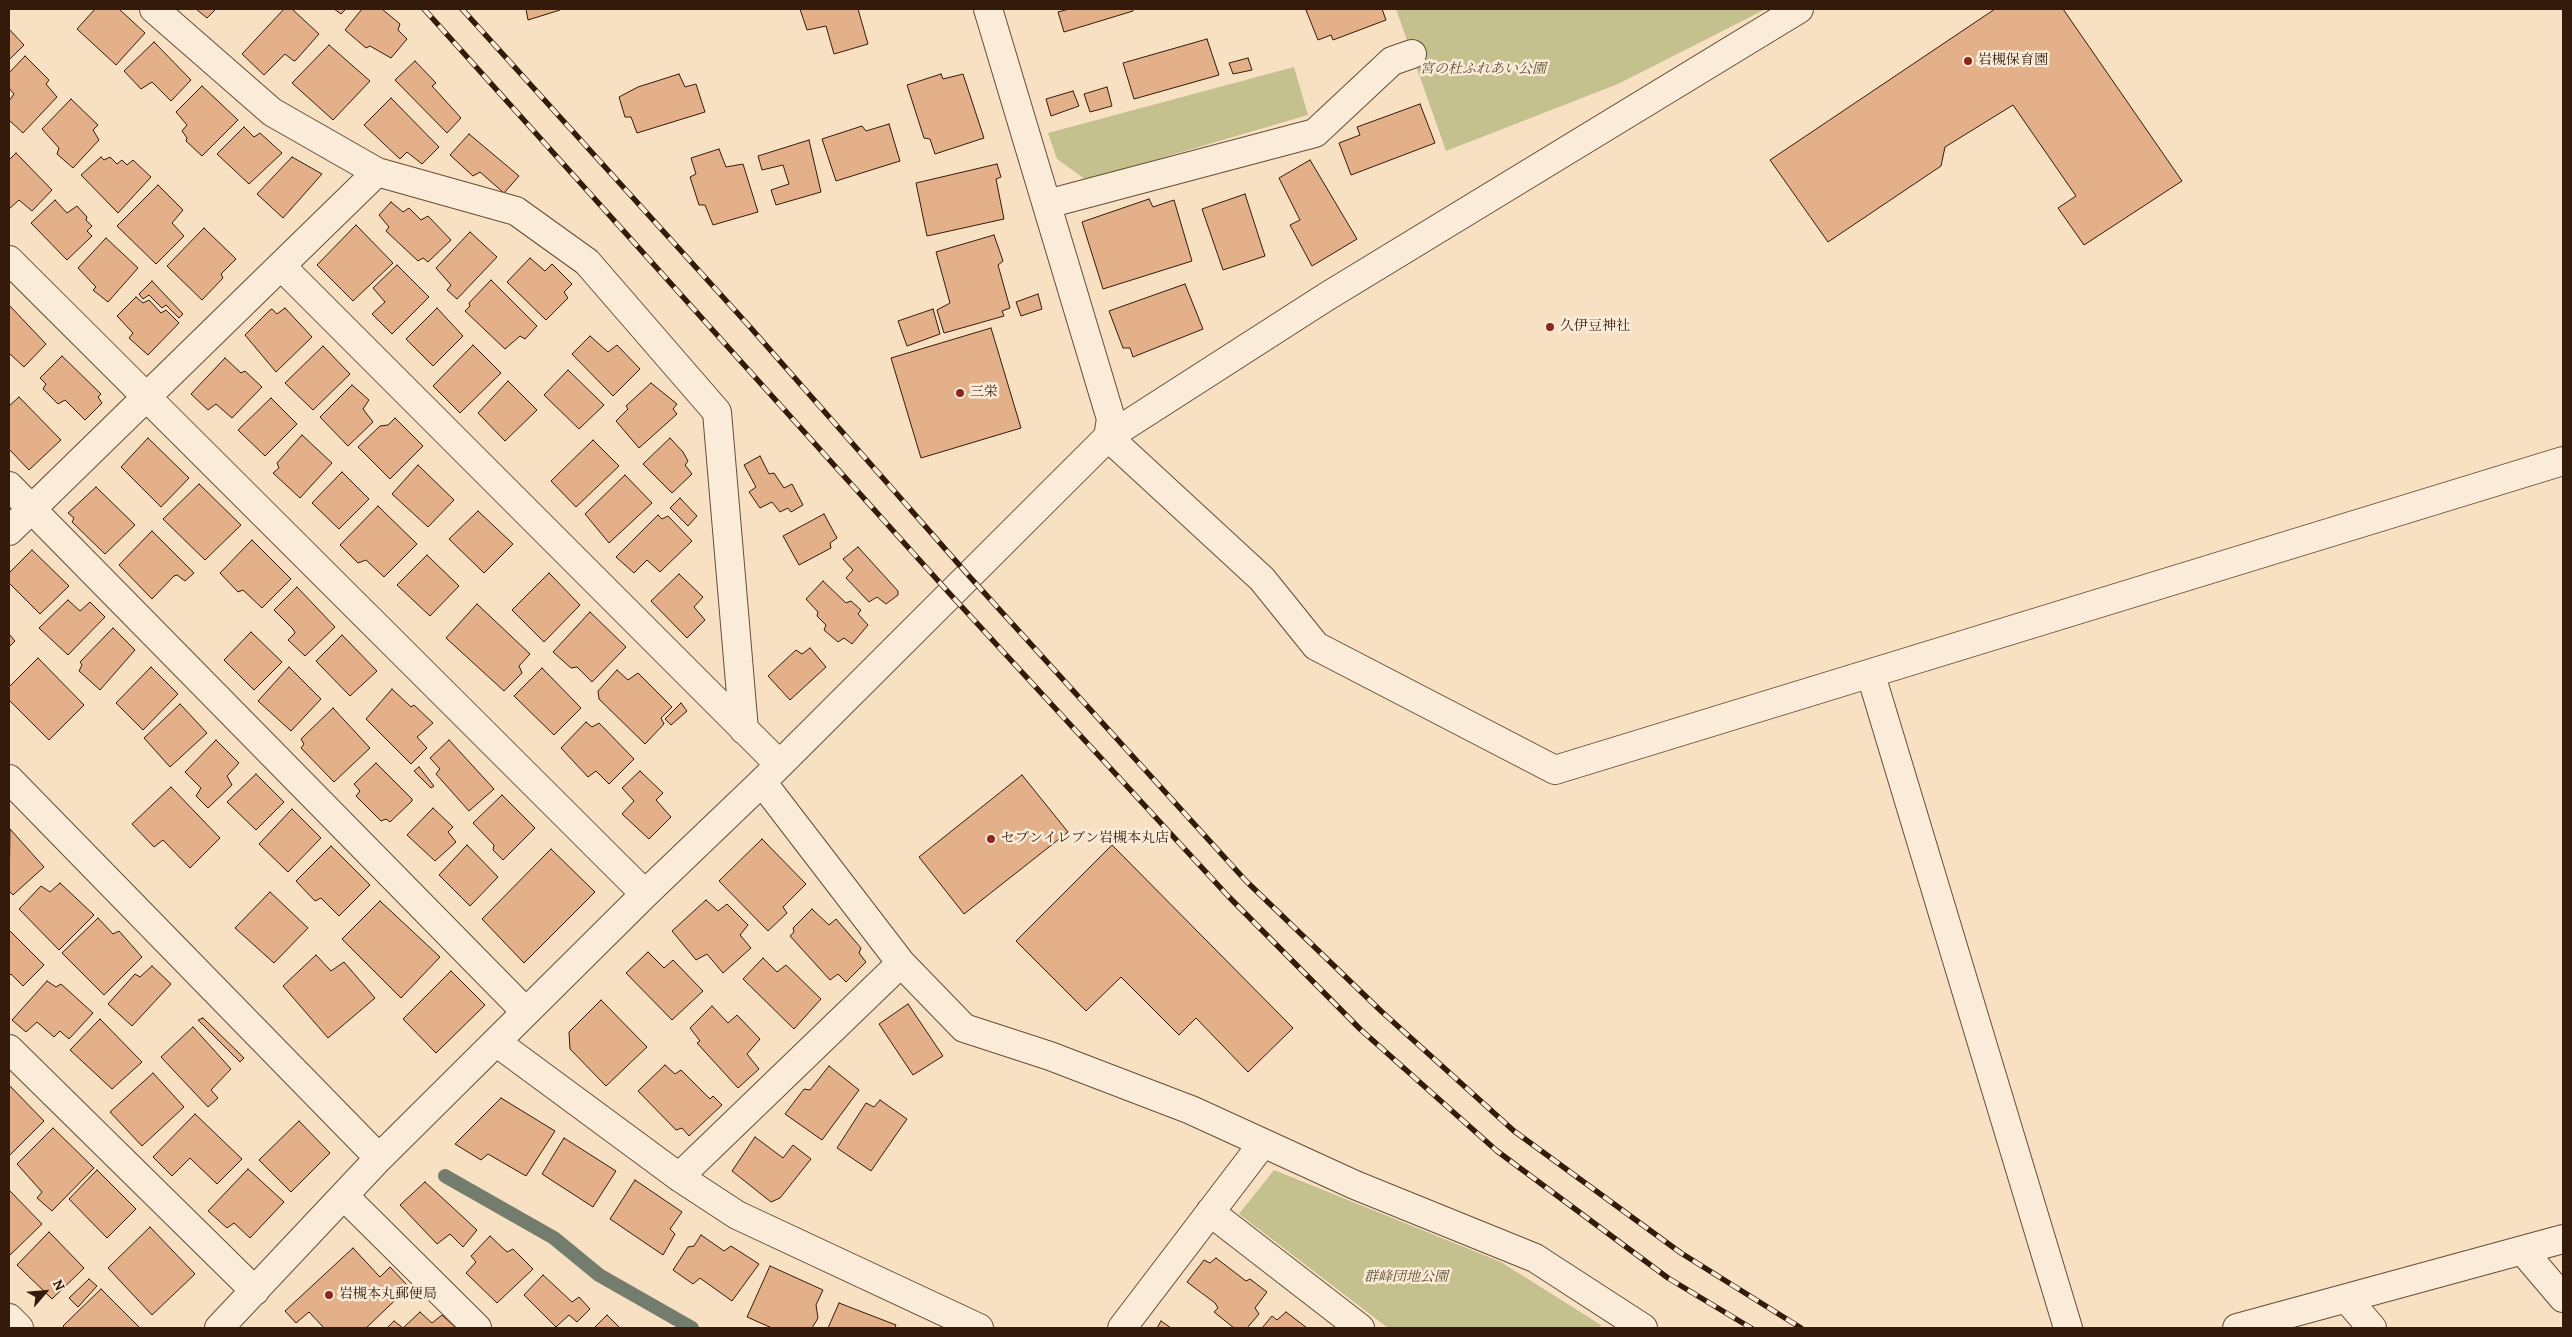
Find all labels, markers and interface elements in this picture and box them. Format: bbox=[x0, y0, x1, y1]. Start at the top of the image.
place label: 岩槻保育園 bbox=[1978, 53, 2048, 69]
marker: 岩槻保育園 bbox=[1962, 55, 1974, 67]
park label: 宮の杜ふれあい公園 bbox=[1420, 62, 1546, 78]
place label: 久伊豆神社 bbox=[1560, 319, 1630, 335]
marker: 久伊豆神社 bbox=[1544, 321, 1556, 333]
place label: 三栄 bbox=[970, 385, 998, 401]
marker: 三栄 bbox=[954, 387, 966, 399]
place label: セブンイレブン岩槻本丸店 bbox=[1001, 831, 1169, 847]
marker: セブンイレブン岩槻本丸店 bbox=[985, 833, 997, 845]
north arrow bbox=[20, 1267, 70, 1317]
park label: 群峰団地公園 bbox=[1364, 1270, 1448, 1286]
text: N bbox=[48, 1276, 70, 1294]
place label: 岩槻本丸郵便局 bbox=[339, 1287, 437, 1303]
marker: 岩槻本丸郵便局 bbox=[323, 1289, 335, 1301]

